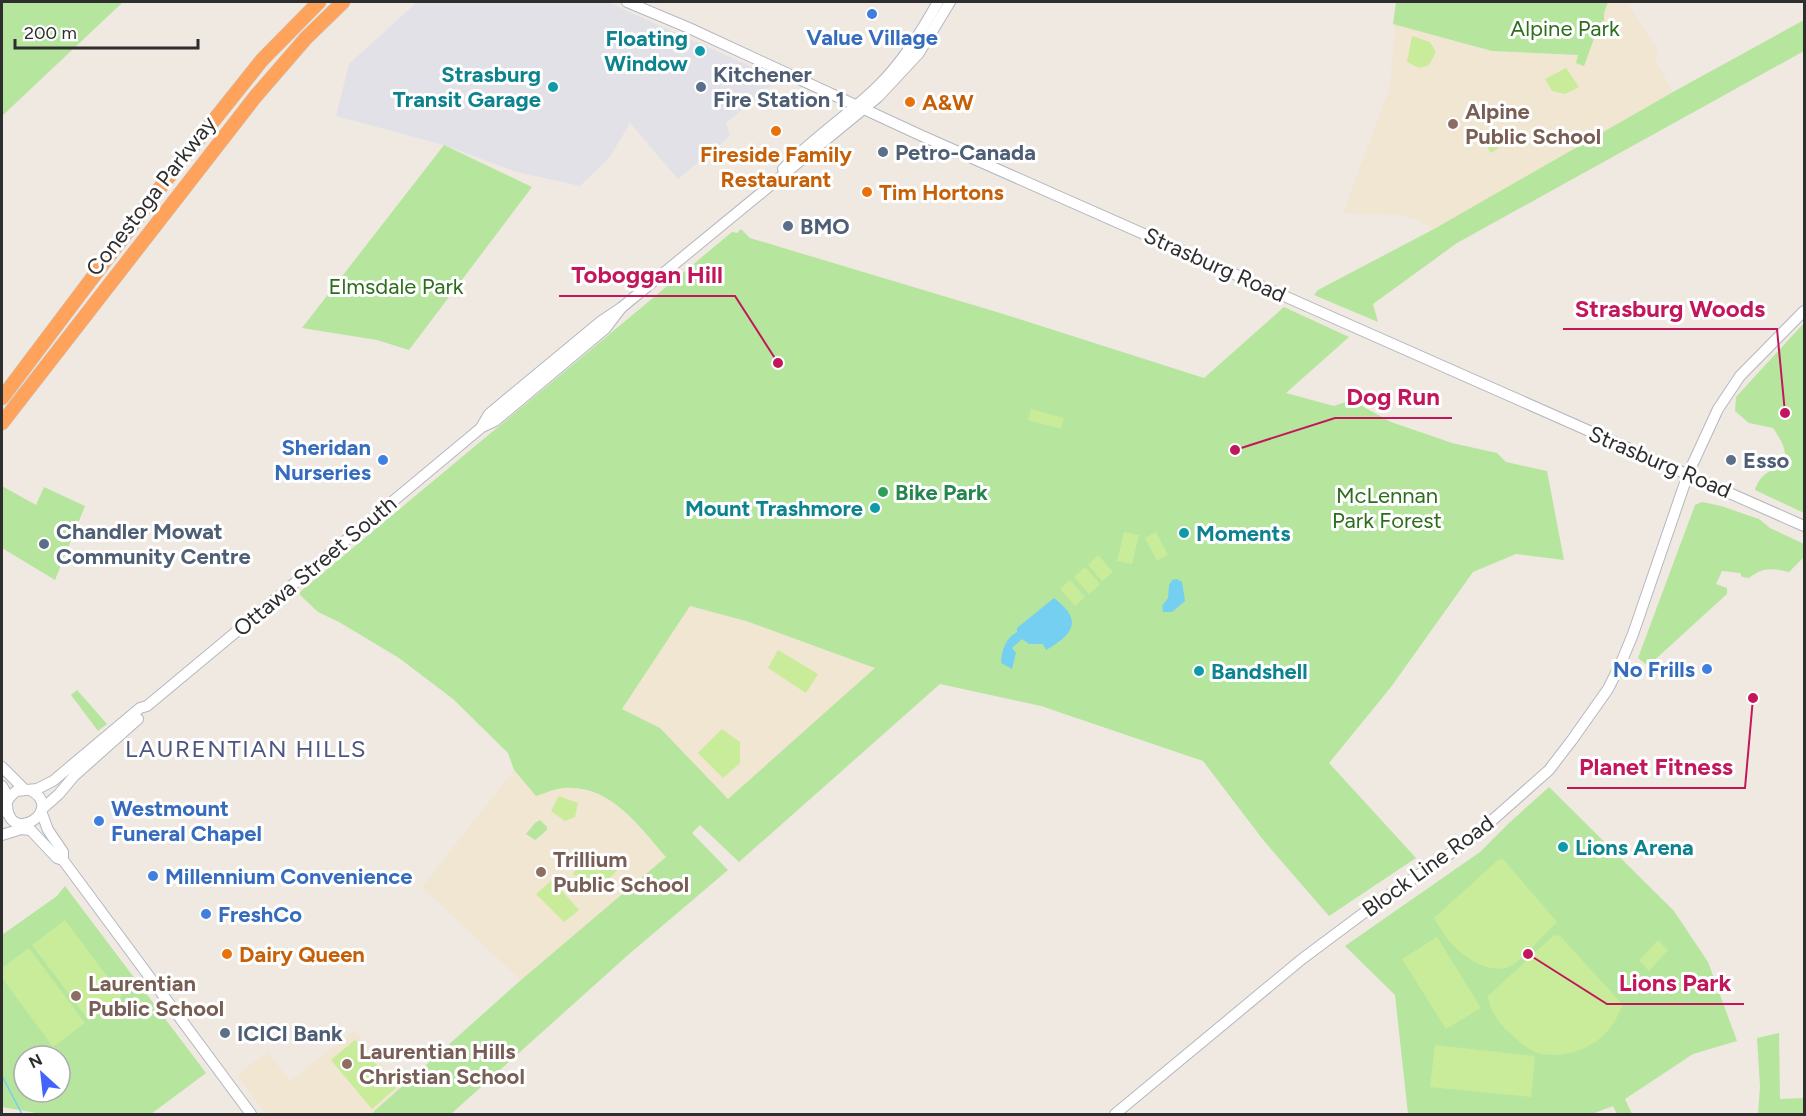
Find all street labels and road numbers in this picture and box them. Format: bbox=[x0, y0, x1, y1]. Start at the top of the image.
street label: Conestoga Parkway bbox=[80, 110, 222, 281]
street label: Strasburg Road bbox=[1140, 222, 1290, 308]
street label: Strasburg Road bbox=[1585, 420, 1735, 504]
street label: Ottawa Street South bbox=[228, 490, 402, 642]
street label: Block Line Road bbox=[1357, 809, 1499, 923]

